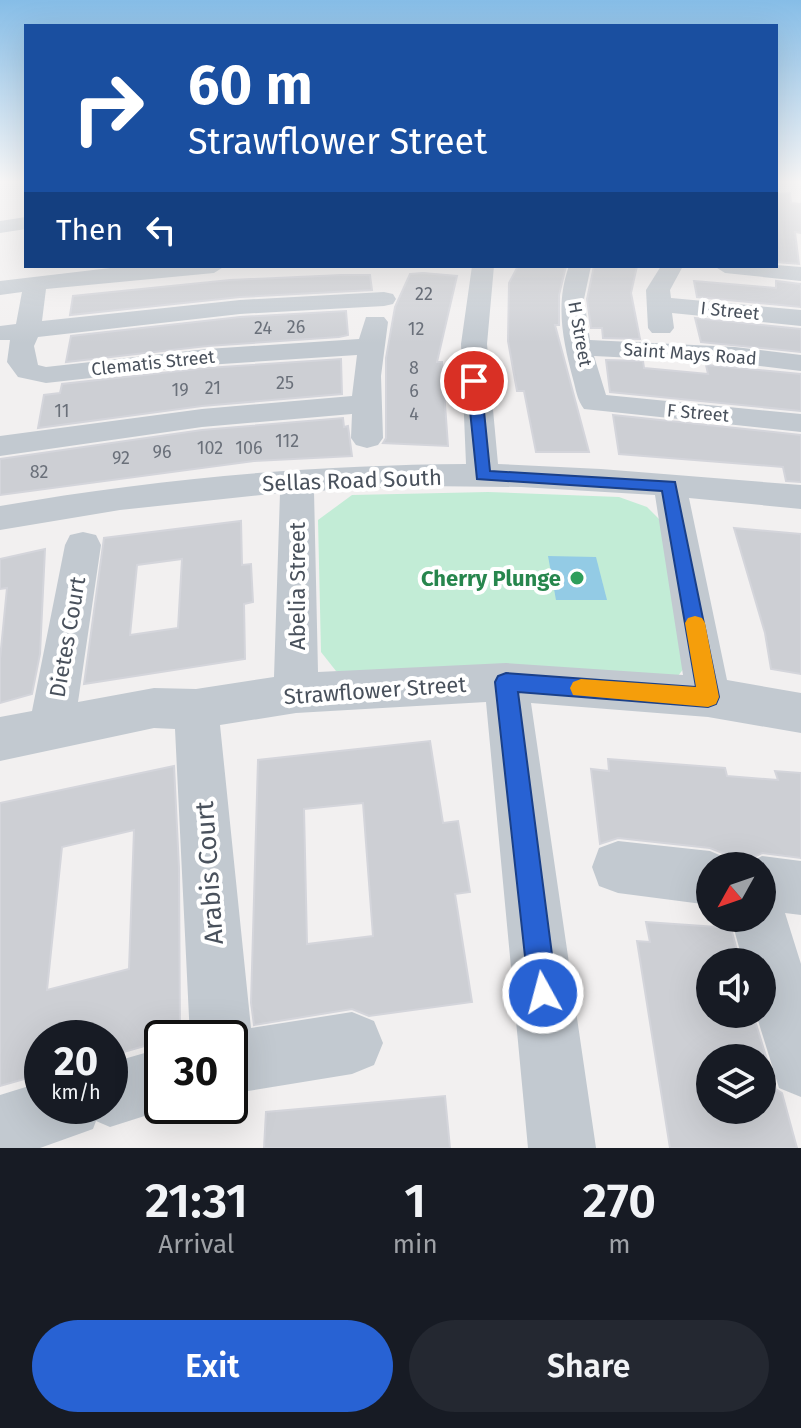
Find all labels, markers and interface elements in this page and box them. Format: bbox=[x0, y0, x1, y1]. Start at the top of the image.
text: 60 m bbox=[188, 52, 313, 119]
icon: right bbox=[56, 56, 160, 160]
text: Strawflower Street bbox=[188, 120, 487, 164]
icon: left bbox=[139, 208, 183, 252]
text: Then bbox=[56, 212, 123, 248]
house number: 22 bbox=[415, 283, 433, 305]
street label: I Street bbox=[700, 297, 761, 325]
street label: H Street bbox=[563, 300, 597, 369]
house number: 26 bbox=[287, 316, 305, 338]
house number: 24 bbox=[254, 317, 272, 339]
house number: 12 bbox=[408, 318, 424, 340]
street label: Saint Mays Road bbox=[623, 338, 757, 370]
street label: Clematis Street bbox=[90, 346, 216, 380]
pin bbox=[440, 347, 508, 415]
house number: 8 bbox=[409, 357, 419, 379]
icon: arrive bbox=[452, 359, 496, 403]
house number: 25 bbox=[276, 372, 294, 394]
house number: 21 bbox=[205, 377, 221, 399]
house number: 19 bbox=[171, 379, 189, 401]
house number: 6 bbox=[409, 380, 419, 402]
street label: F Street bbox=[666, 399, 731, 427]
house number: 11 bbox=[54, 400, 70, 422]
house number: 4 bbox=[409, 403, 419, 425]
house number: 112 bbox=[275, 430, 299, 452]
house number: 102 bbox=[197, 437, 223, 459]
house number: 106 bbox=[235, 437, 263, 459]
house number: 96 bbox=[152, 441, 172, 463]
house number: 92 bbox=[112, 447, 130, 469]
house number: 82 bbox=[30, 461, 48, 483]
street label: Sellas Road South bbox=[262, 464, 442, 497]
street label: Abelia Street bbox=[284, 522, 311, 650]
place label: Cherry Plunge bbox=[421, 565, 561, 592]
marker: Cherry Plunge bbox=[568, 569, 586, 587]
street label: Dietes Court bbox=[44, 575, 91, 700]
street label: Strawflower Street bbox=[283, 671, 467, 710]
street label: Arabis Court bbox=[189, 800, 230, 946]
north arrow bbox=[696, 852, 776, 932]
map controls bbox=[696, 852, 776, 1124]
button: sound bbox=[696, 948, 776, 1028]
position arrow bbox=[501, 951, 585, 1035]
speed limit sign: 30 bbox=[144, 1020, 248, 1124]
text: 20 bbox=[54, 1038, 98, 1086]
button: layers bbox=[696, 1044, 776, 1124]
text: km/h bbox=[51, 1080, 101, 1104]
text: 21:31 bbox=[145, 1172, 248, 1230]
text: 1 bbox=[404, 1172, 426, 1230]
text: 270 bbox=[583, 1172, 656, 1230]
text: Arrival bbox=[158, 1229, 235, 1260]
text: min bbox=[393, 1229, 438, 1260]
text: m bbox=[608, 1229, 630, 1260]
button: Exit bbox=[32, 1320, 393, 1412]
button: Share bbox=[409, 1320, 769, 1412]

